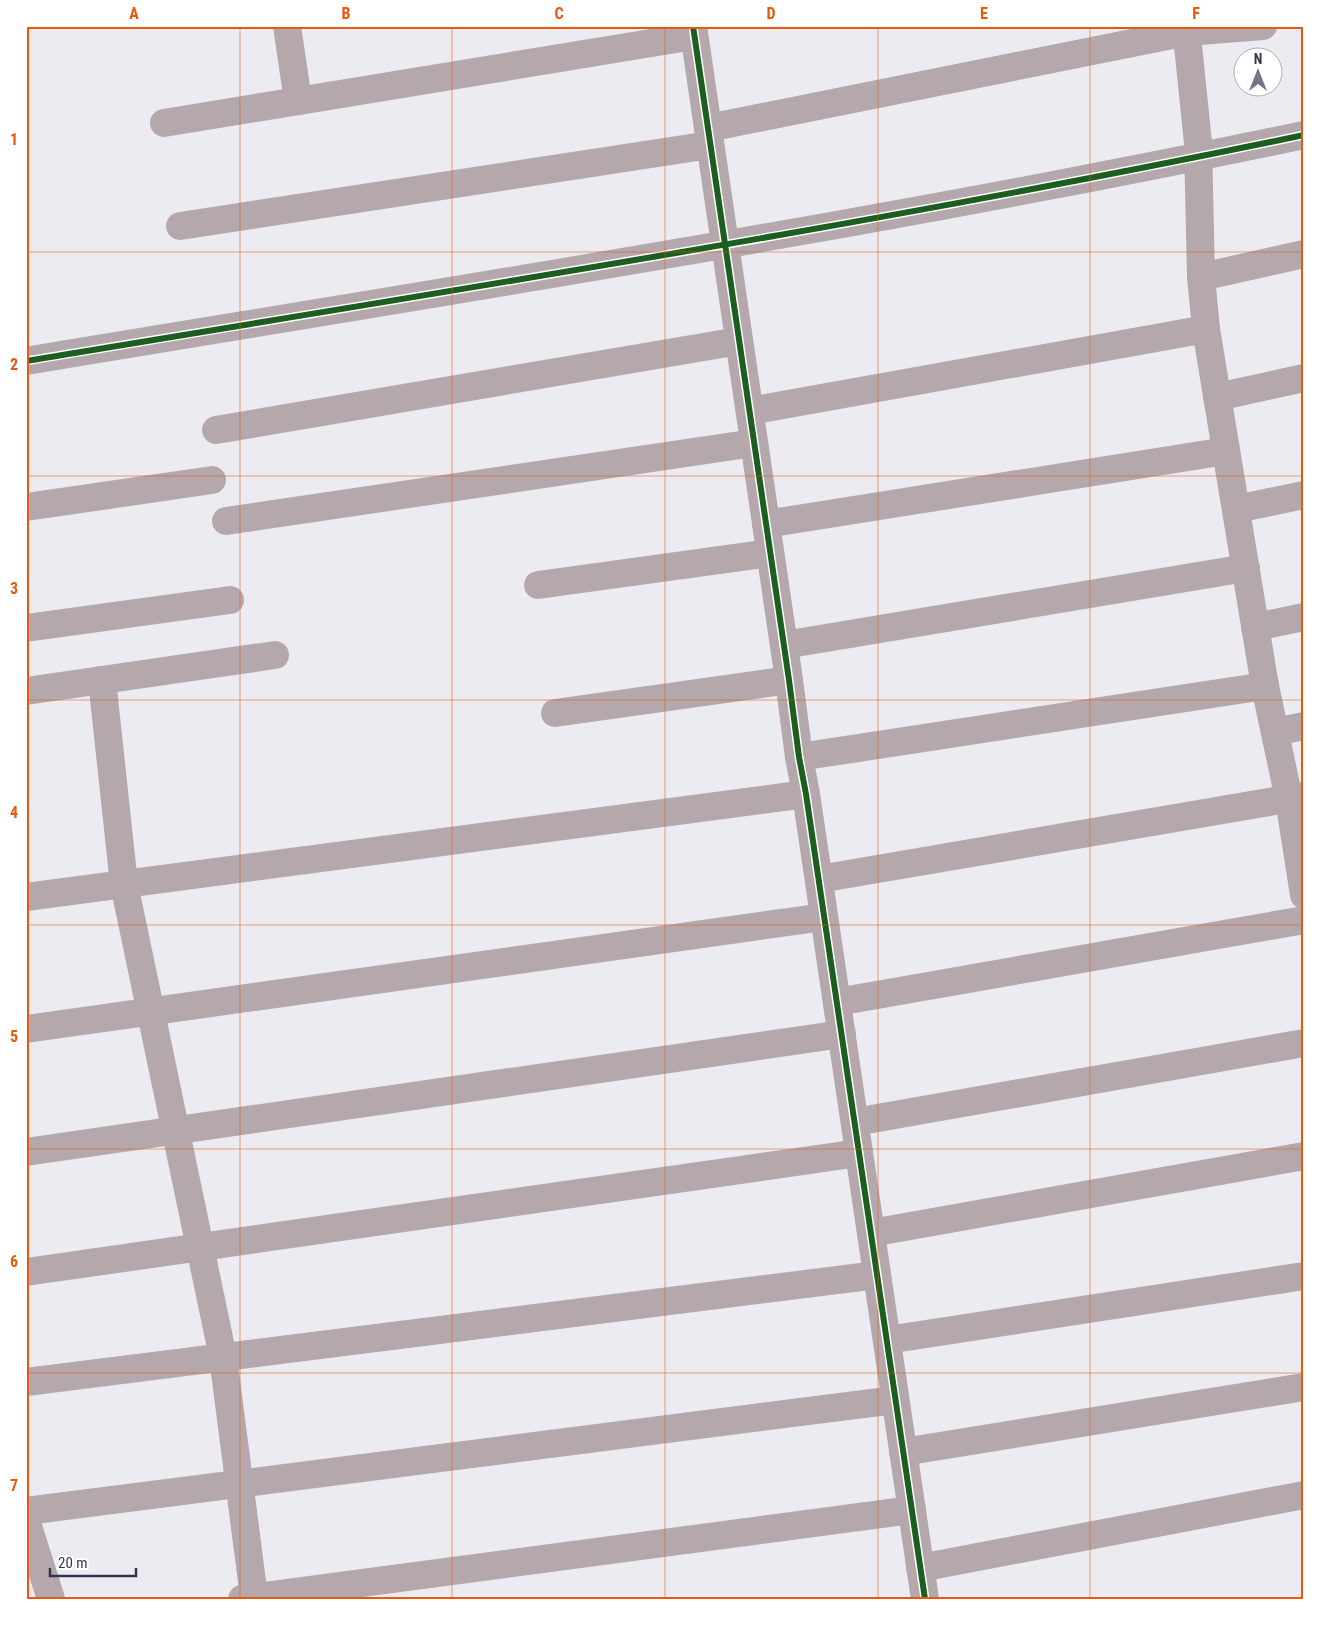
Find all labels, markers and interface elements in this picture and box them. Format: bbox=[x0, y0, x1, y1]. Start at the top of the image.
text: A bbox=[129, 4, 139, 23]
text: B bbox=[342, 4, 351, 23]
text: C bbox=[554, 4, 564, 23]
text: D bbox=[766, 4, 776, 23]
text: E bbox=[980, 4, 988, 23]
text: F bbox=[1192, 4, 1200, 23]
north arrow bbox=[1232, 48, 1282, 98]
text: N bbox=[1254, 51, 1262, 67]
text: 1 bbox=[10, 130, 18, 149]
text: 2 bbox=[10, 355, 18, 374]
text: 3 bbox=[10, 579, 18, 598]
text: 4 bbox=[10, 803, 18, 822]
text: 5 bbox=[10, 1027, 18, 1046]
text: 6 bbox=[10, 1252, 18, 1271]
text: 7 bbox=[10, 1476, 18, 1495]
scale bar bbox=[50, 1545, 136, 1577]
text: 20 m bbox=[58, 1554, 88, 1572]

